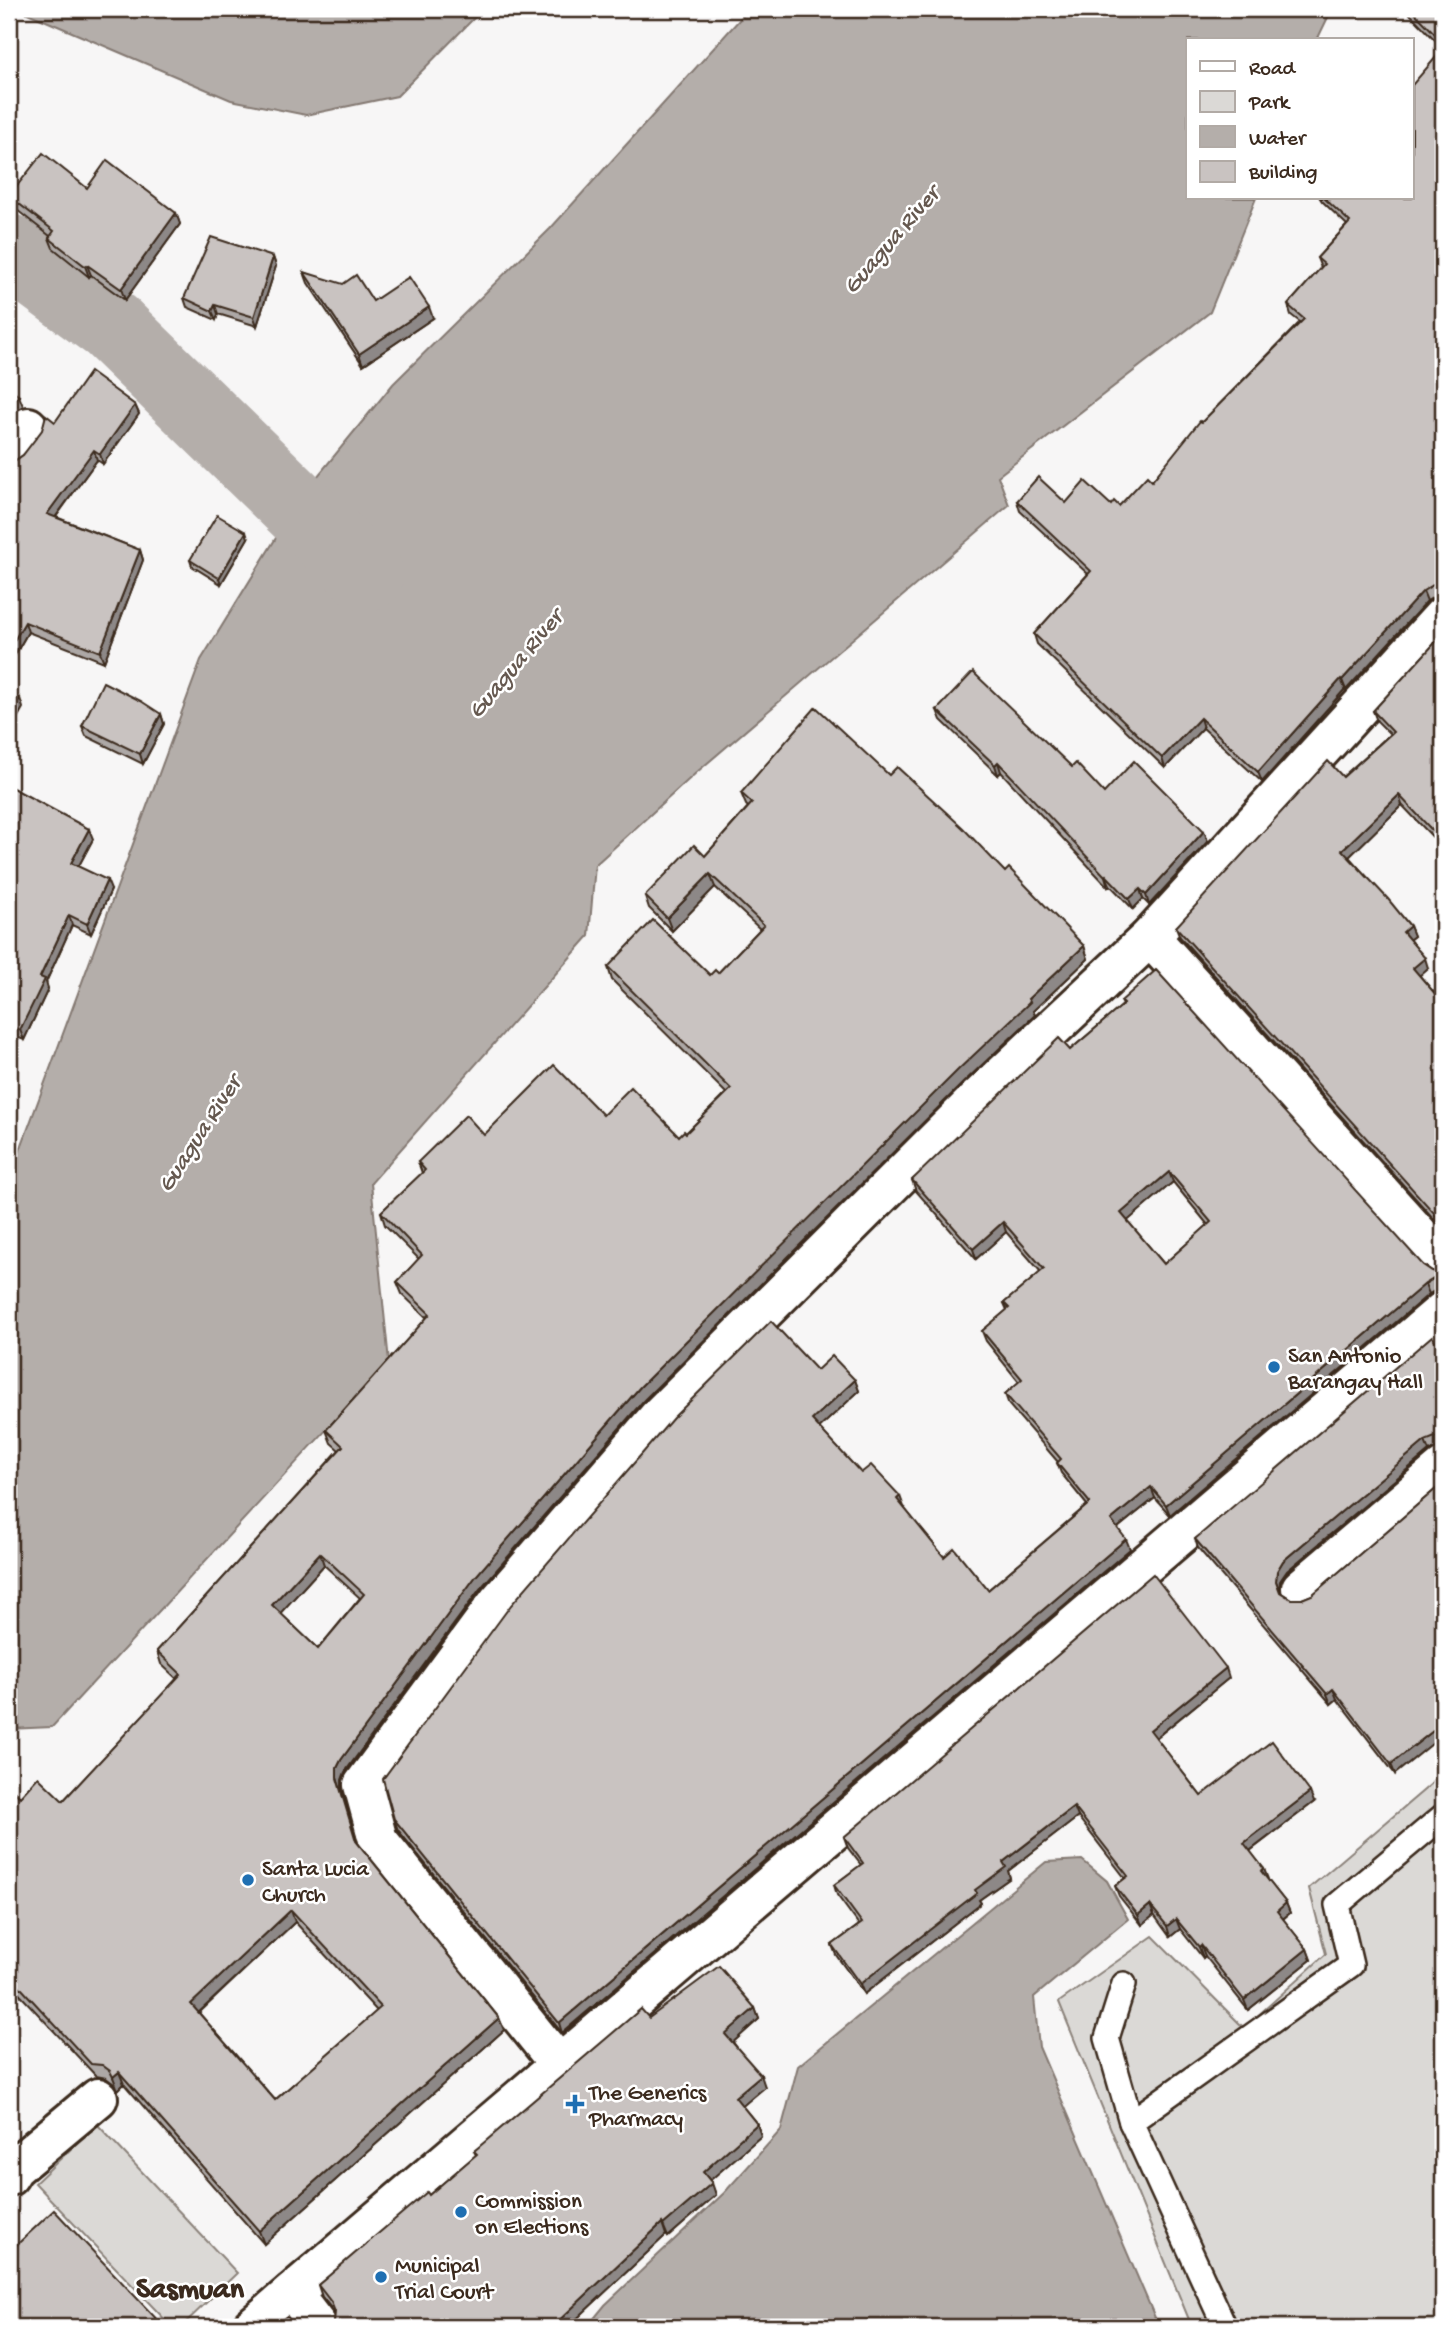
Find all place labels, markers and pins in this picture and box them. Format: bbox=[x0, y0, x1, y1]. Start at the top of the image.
place label: San Antonio Barangay Hall bbox=[1287, 1344, 1423, 1397]
marker: San Antonio Barangay Hall bbox=[1266, 1359, 1282, 1375]
place label: Santa Lucia Church bbox=[262, 1857, 370, 1910]
marker: Santa Lucia Church bbox=[240, 1872, 256, 1888]
place label: The Generics Pharmacy bbox=[587, 2081, 707, 2134]
marker: The Generics Pharmacy bbox=[567, 2096, 583, 2112]
place label: Commission on Elections bbox=[475, 2189, 589, 2242]
marker: Commission on Elections bbox=[453, 2204, 469, 2220]
place label: Municipal Trial Court bbox=[393, 2254, 495, 2307]
marker: Municipal Trial Court bbox=[373, 2269, 389, 2285]

